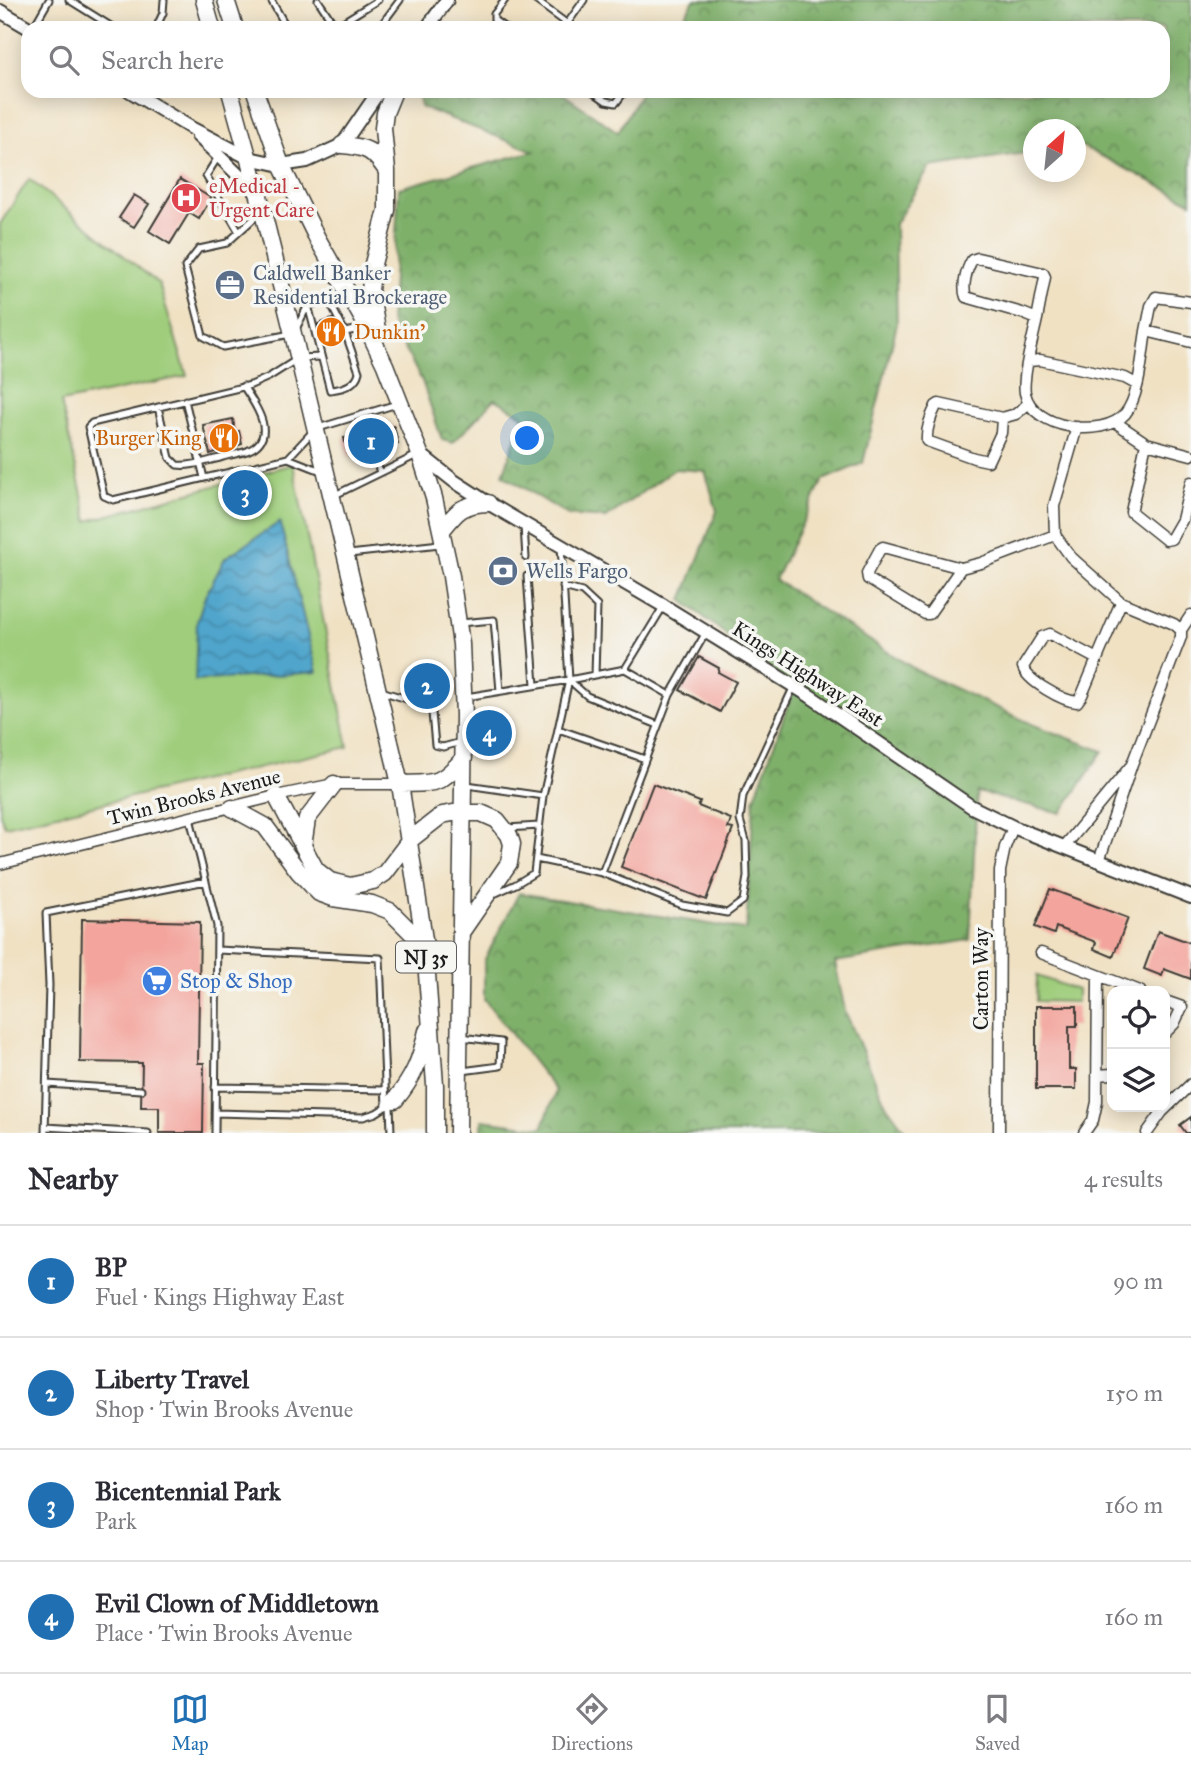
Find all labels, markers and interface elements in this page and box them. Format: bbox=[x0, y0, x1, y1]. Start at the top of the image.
search box bbox=[21, 21, 1170, 98]
icon: search bbox=[45, 41, 83, 79]
text: Search here bbox=[101, 44, 224, 76]
north arrow bbox=[1023, 119, 1086, 182]
place label: eMedical - Urgent Care bbox=[209, 173, 315, 223]
hospital icon: eMedical - Urgent Care bbox=[169, 181, 203, 215]
place label: Caldwell Banker Residential Brockerage bbox=[253, 260, 448, 310]
office icon: Caldwell Banker Residential Brockerage bbox=[213, 268, 247, 302]
restaurant icon: Dunkin' bbox=[314, 315, 348, 349]
place label: Dunkin' bbox=[354, 319, 425, 345]
pin: 1 bbox=[348, 415, 394, 467]
restaurant icon: Burger King bbox=[207, 421, 241, 455]
your location bbox=[510, 421, 544, 455]
place label: Burger King bbox=[95, 425, 201, 451]
pin: 3 bbox=[222, 467, 268, 519]
bank icon: Wells Fargo bbox=[486, 554, 520, 588]
place label: Wells Fargo bbox=[526, 558, 628, 584]
street label: Kings Highway East bbox=[728, 615, 889, 733]
pin: 2 bbox=[404, 660, 450, 712]
pin: 4 bbox=[466, 707, 512, 759]
street label: Twin Brooks Avenue bbox=[105, 763, 283, 831]
street label: Carton Way bbox=[968, 927, 994, 1030]
road number: NJ 35 bbox=[396, 942, 456, 973]
supermarket icon: Stop & Shop bbox=[140, 964, 174, 998]
place label: Stop & Shop bbox=[180, 968, 293, 994]
map controls bbox=[1107, 986, 1170, 1112]
button: locate bbox=[1107, 986, 1170, 1049]
button: layers bbox=[1107, 1049, 1170, 1112]
text: Nearby bbox=[28, 1161, 118, 1197]
text: 4 results bbox=[1084, 1165, 1163, 1193]
text: BP bbox=[95, 1251, 127, 1283]
text: 1 bbox=[46, 1267, 56, 1295]
text: 90 m bbox=[1113, 1267, 1163, 1295]
text: Fuel · Kings Highway East bbox=[95, 1283, 344, 1311]
text: Liberty Travel bbox=[95, 1363, 249, 1395]
text: 2 bbox=[45, 1379, 57, 1407]
text: 150 m bbox=[1106, 1379, 1163, 1407]
text: Shop · Twin Brooks Avenue bbox=[95, 1395, 353, 1423]
text: Bicentennial Park bbox=[95, 1475, 281, 1507]
text: 3 bbox=[46, 1491, 56, 1519]
text: 160 m bbox=[1105, 1491, 1163, 1519]
text: Park bbox=[95, 1507, 137, 1535]
text: Evil Clown of Middletown bbox=[95, 1587, 379, 1619]
text: 4 bbox=[45, 1603, 57, 1631]
text: 160 m bbox=[1105, 1603, 1163, 1631]
text: Place · Twin Brooks Avenue bbox=[95, 1619, 353, 1647]
tab: Map bbox=[171, 1690, 209, 1755]
tab: Directions bbox=[551, 1690, 633, 1755]
tab: Saved bbox=[975, 1690, 1020, 1755]

